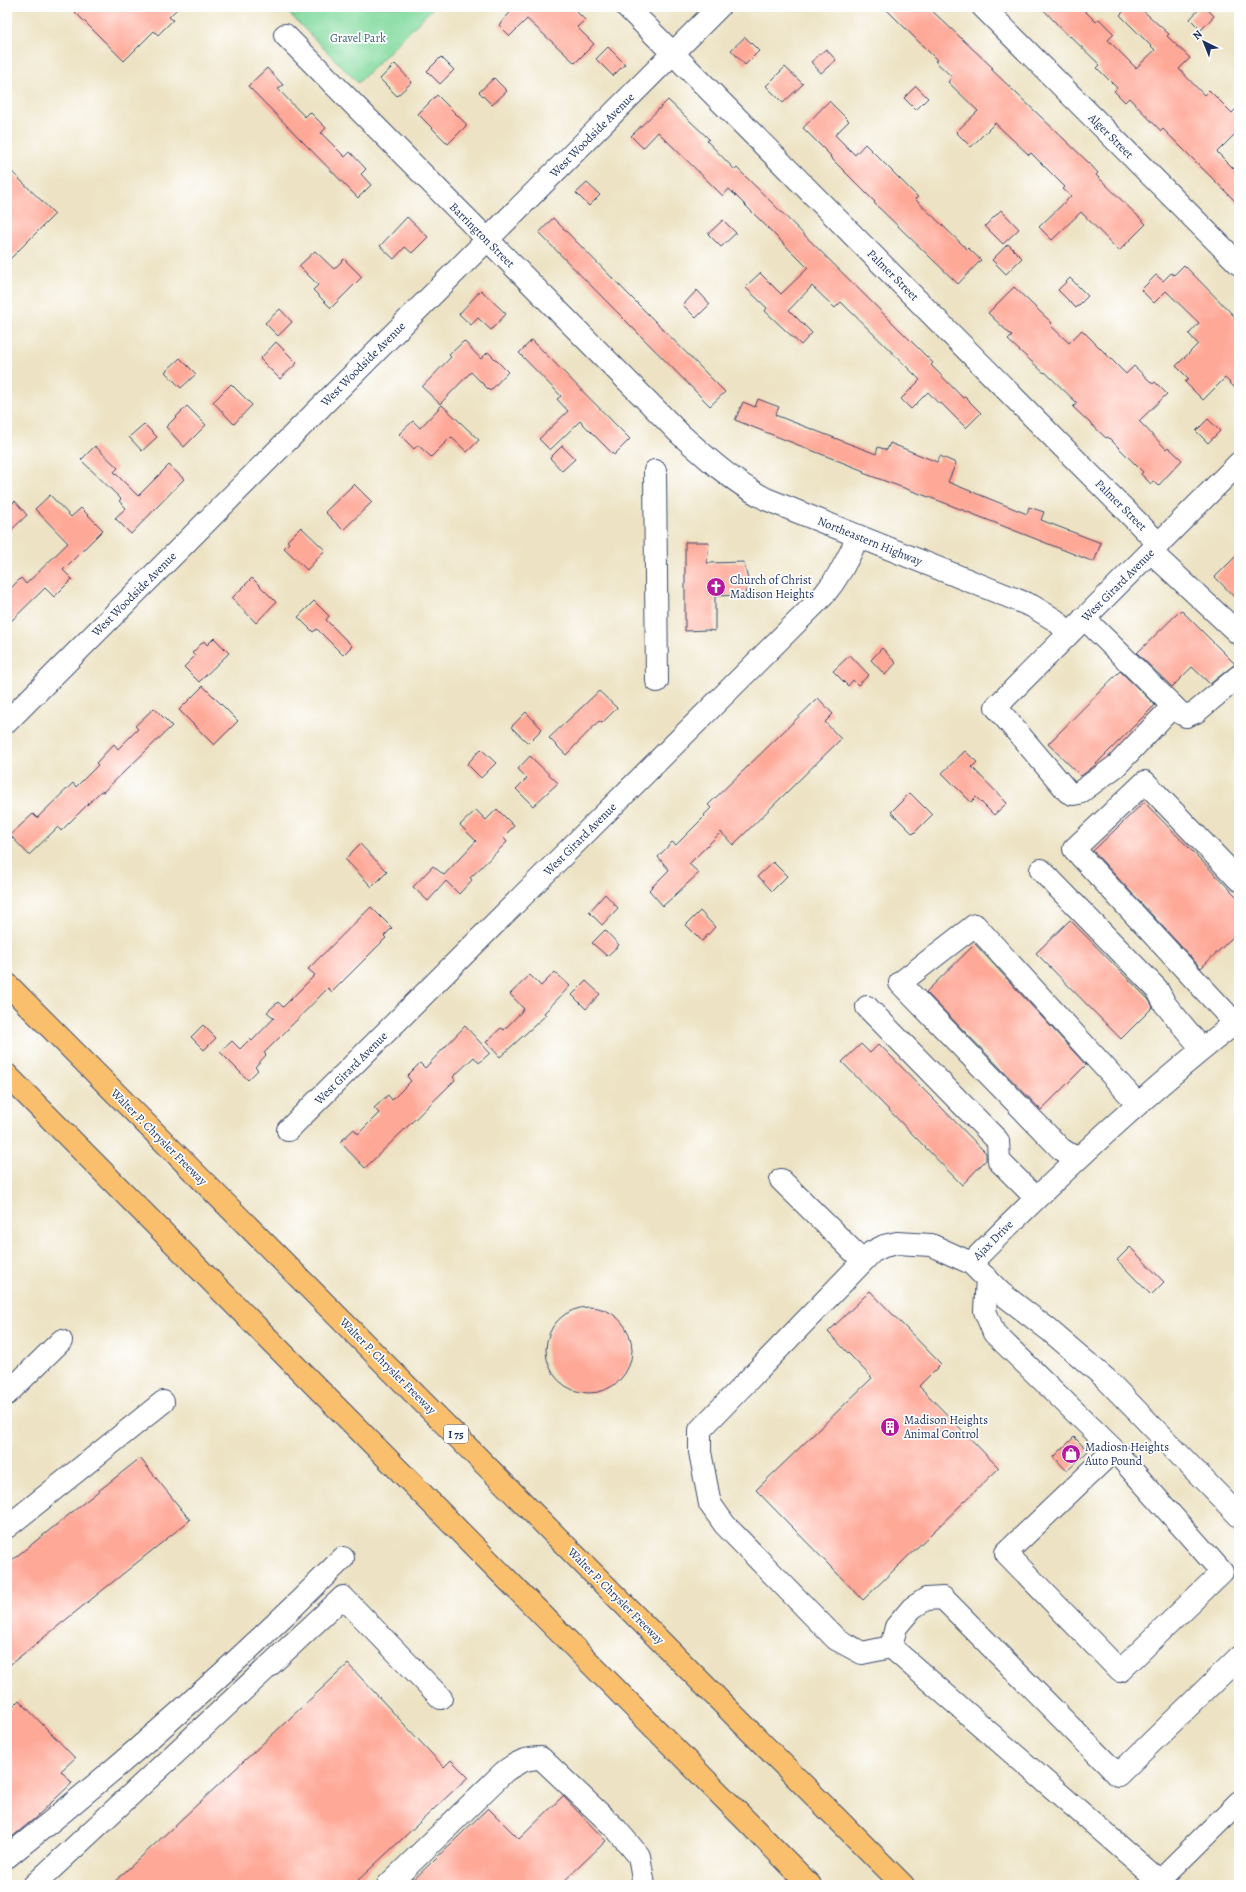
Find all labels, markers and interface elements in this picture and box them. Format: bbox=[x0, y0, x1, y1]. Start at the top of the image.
north arrow bbox=[1184, 22, 1224, 62]
text: N bbox=[1189, 27, 1206, 43]
park label: Gravel Park bbox=[330, 30, 386, 46]
street label: West Woodside Avenue bbox=[545, 89, 638, 182]
street label: Alger Street bbox=[1084, 109, 1137, 162]
street label: Barrington Street bbox=[446, 199, 518, 271]
street label: Palmer Street bbox=[864, 246, 922, 304]
street label: West Woodside Avenue bbox=[316, 318, 409, 411]
street label: Palmer Street bbox=[1092, 476, 1150, 534]
street label: Northeastern Highway bbox=[815, 513, 925, 570]
street label: West Girard Avenue bbox=[1077, 545, 1158, 626]
street label: West Woodside Avenue bbox=[87, 548, 180, 641]
place label: Church of Christ Madison Heights bbox=[730, 572, 814, 602]
church icon: Church of Christ Madison Heights bbox=[705, 576, 727, 598]
street label: West Girard Avenue bbox=[539, 799, 620, 880]
street label: West Girard Avenue bbox=[310, 1028, 391, 1109]
street label: Walter P. Chrysler Freeway bbox=[107, 1085, 211, 1189]
street label: Ajax Drive bbox=[969, 1216, 1017, 1264]
street label: Walter P. Chrysler Freeway bbox=[336, 1314, 440, 1418]
place label: Madison Heights Animal Control bbox=[903, 1412, 988, 1442]
building icon: Madison Heights Animal Control bbox=[879, 1416, 901, 1438]
road number: I 75 bbox=[444, 1425, 468, 1443]
place label: Madiosn Heights Auto Pound bbox=[1084, 1439, 1169, 1469]
shop icon: Madiosn Heights Auto Pound bbox=[1060, 1443, 1082, 1465]
street label: Walter P. Chrysler Freeway bbox=[564, 1544, 668, 1648]

